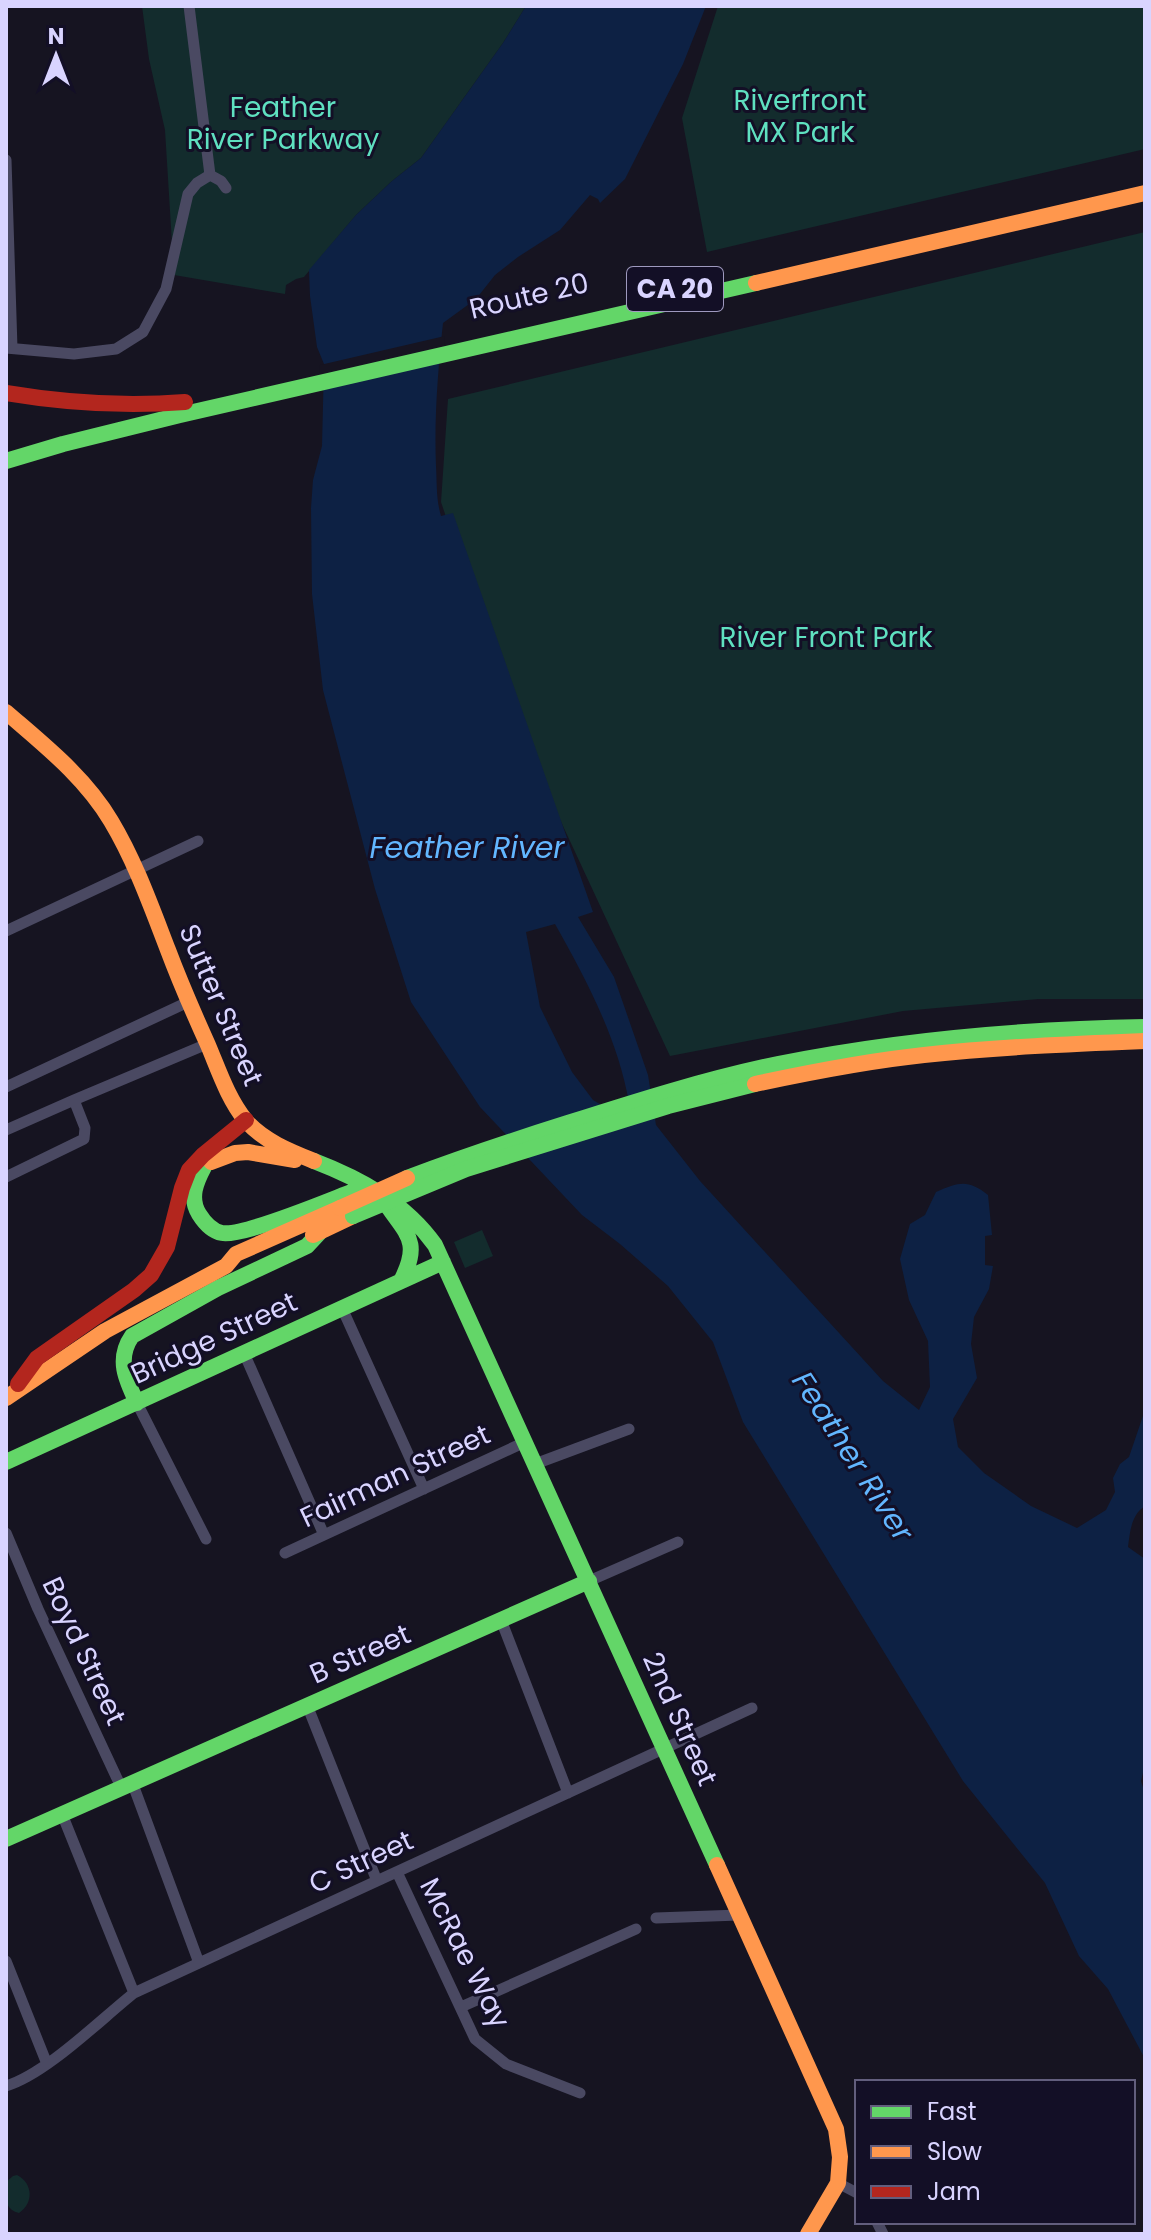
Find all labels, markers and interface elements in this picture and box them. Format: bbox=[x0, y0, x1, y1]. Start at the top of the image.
north arrow bbox=[16, 16, 96, 96]
text: N bbox=[48, 21, 64, 52]
park label: Riverfront MX Park bbox=[733, 81, 867, 152]
park label: Feather River Parkway bbox=[187, 88, 380, 159]
street label: Route 20 bbox=[465, 263, 593, 329]
road number: CA 20 bbox=[627, 267, 723, 311]
park label: River Front Park bbox=[720, 618, 933, 657]
water label: Feather River bbox=[369, 826, 565, 869]
street label: Sutter Street bbox=[169, 918, 273, 1092]
street label: Bridge Street bbox=[125, 1282, 303, 1394]
water label: Feather River bbox=[782, 1362, 925, 1550]
street label: Fairman Street bbox=[294, 1415, 496, 1537]
street label: Boyd Street bbox=[33, 1571, 135, 1731]
street label: B Street bbox=[303, 1615, 417, 1693]
street label: 2nd Street bbox=[633, 1646, 727, 1792]
street label: C Street bbox=[302, 1821, 420, 1903]
street label: McRae Way bbox=[410, 1871, 520, 2035]
legend bbox=[855, 2080, 1135, 2224]
text: Fast bbox=[927, 2095, 977, 2128]
text: Slow bbox=[927, 2135, 982, 2168]
text: Jam bbox=[927, 2175, 981, 2208]

